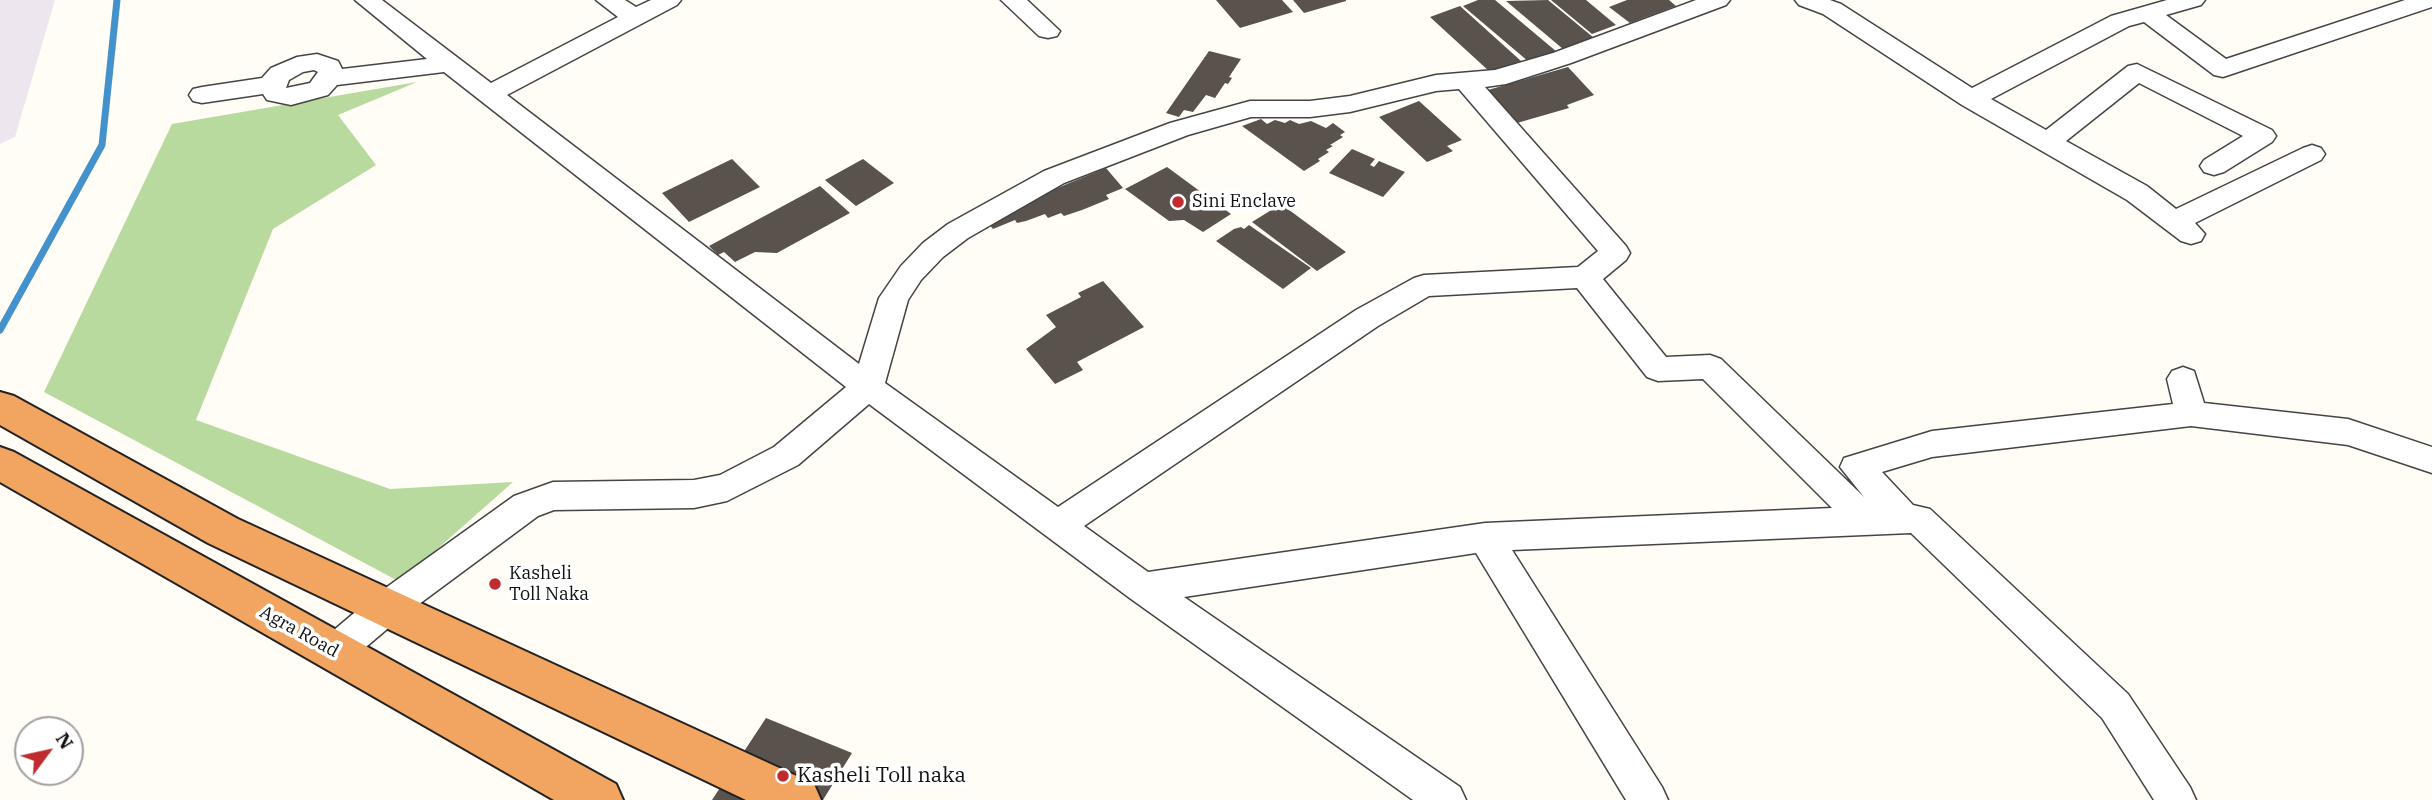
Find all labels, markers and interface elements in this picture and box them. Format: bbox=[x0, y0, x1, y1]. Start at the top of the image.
place label: Sini Enclave bbox=[1192, 191, 1296, 213]
marker: Sini Enclave bbox=[1170, 194, 1186, 210]
place label: Kasheli Toll Naka bbox=[509, 563, 589, 606]
marker: Kasheli Toll Naka bbox=[487, 576, 503, 592]
street label: Agra Road bbox=[256, 601, 342, 663]
north arrow bbox=[14, 716, 84, 786]
text: N bbox=[51, 728, 79, 753]
place label: Kasheli Toll naka bbox=[797, 763, 966, 789]
marker: Kasheli Toll naka bbox=[775, 768, 791, 784]

